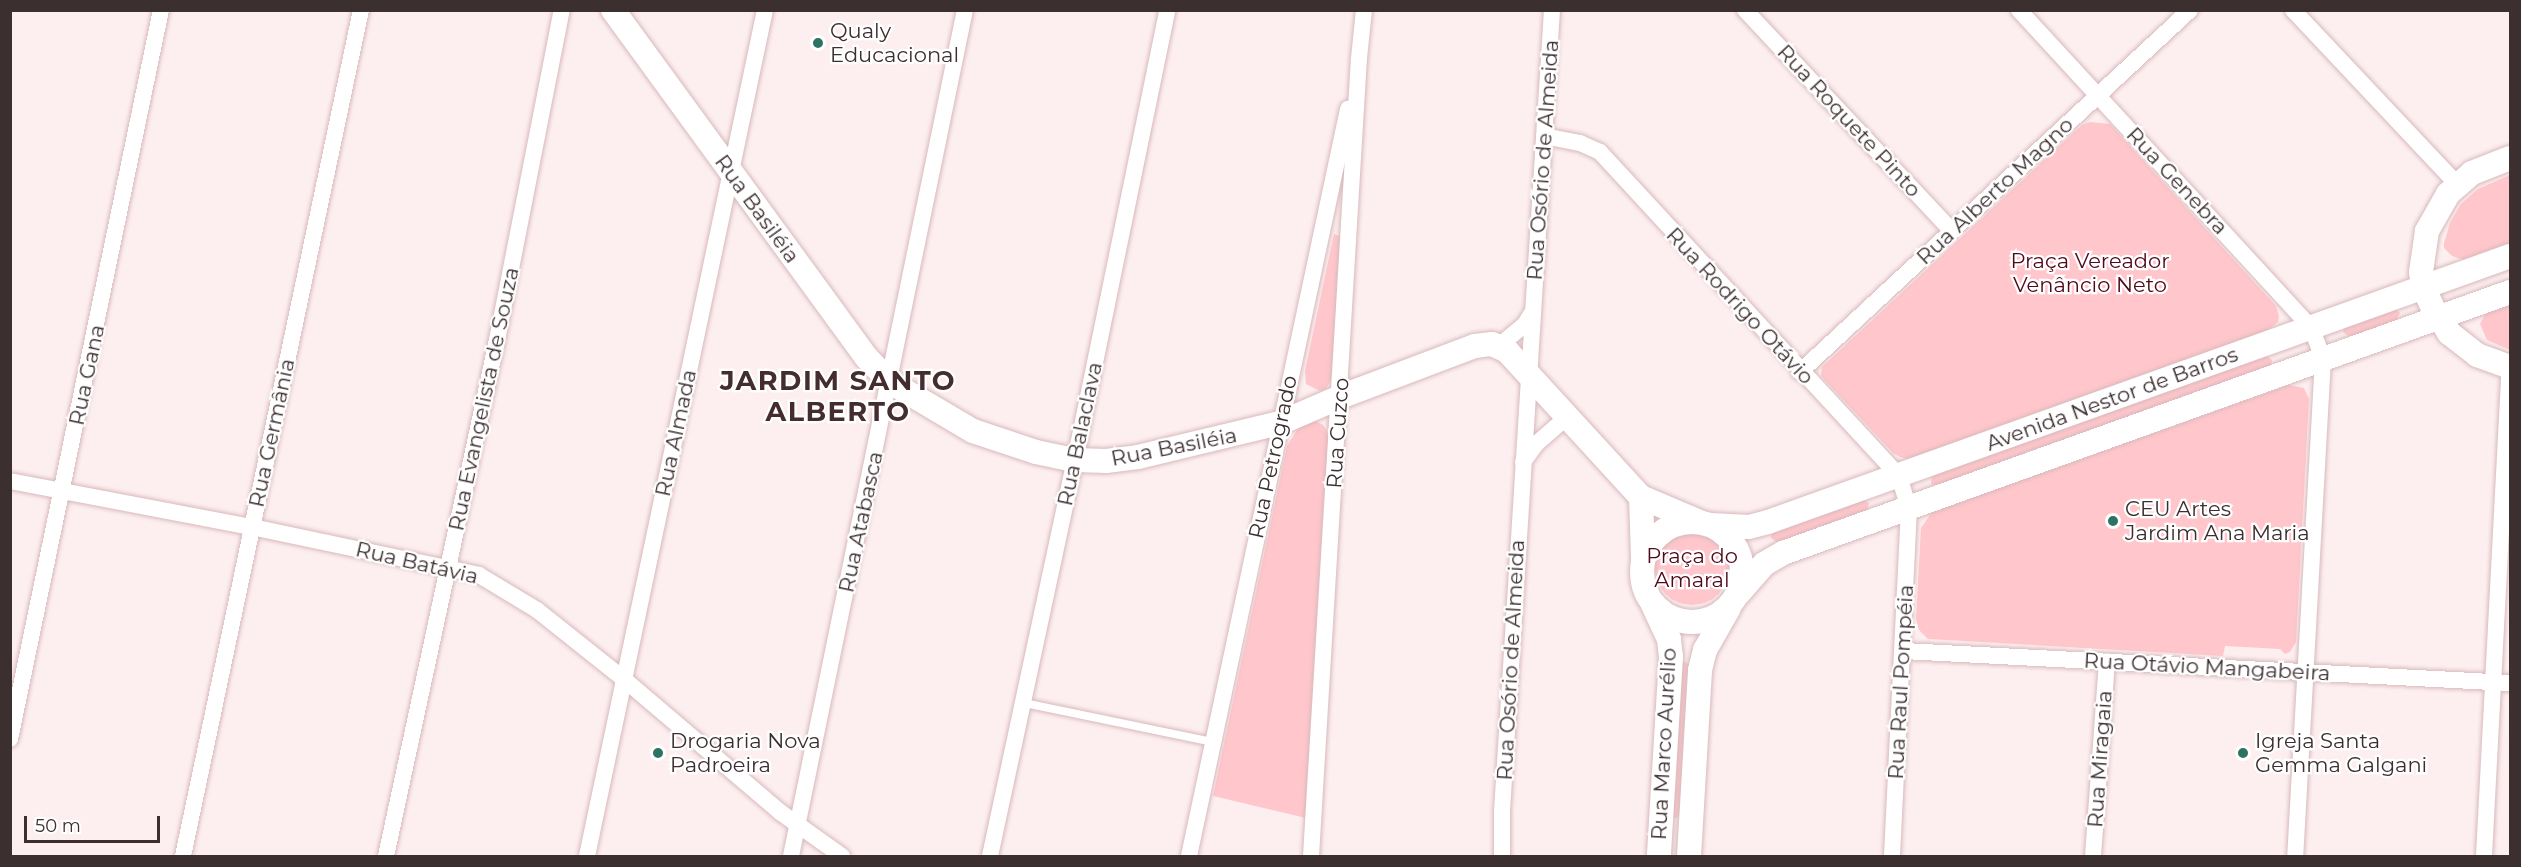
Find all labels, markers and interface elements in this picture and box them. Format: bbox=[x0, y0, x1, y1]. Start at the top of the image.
place label: Qualy Educacional bbox=[830, 18, 959, 68]
marker: Qualy Educacional bbox=[811, 36, 825, 50]
street label: Rua Osório de Almeida bbox=[1522, 39, 1564, 281]
street label: Rua Roquete Pinto bbox=[1772, 40, 1926, 202]
street label: Rua Alberto Magno bbox=[1912, 112, 2078, 270]
street label: Rua Genebra bbox=[2121, 122, 2233, 240]
street label: Rua Basiléia bbox=[709, 150, 805, 268]
street label: Rua Rodrigo Otávio bbox=[1661, 222, 1819, 390]
park label: Praça Vereador Venâncio Neto bbox=[2010, 248, 2170, 298]
street label: Rua Evangelista de Souza bbox=[444, 265, 524, 533]
street label: Rua Gana bbox=[64, 322, 110, 428]
street label: Avenida Nestor de Barros bbox=[1983, 342, 2241, 456]
street label: Rua Germânia bbox=[244, 356, 300, 510]
street label: Rua Balaclava bbox=[1052, 360, 1108, 508]
district label: JARDIM SANTO ALBERTO bbox=[720, 364, 956, 427]
street label: Rua Almada bbox=[650, 367, 702, 499]
street label: Rua Petrogrado bbox=[1243, 373, 1303, 541]
street label: Rua Cuzco bbox=[1322, 377, 1354, 489]
street label: Rua Basiléia bbox=[1109, 422, 1239, 472]
street label: Rua Atabasca bbox=[834, 449, 888, 595]
place label: CEU Artes Jardim Ana Maria bbox=[2125, 496, 2310, 546]
marker: CEU Artes Jardim Ana Maria bbox=[2106, 514, 2120, 528]
street label: Rua Batávia bbox=[353, 537, 481, 589]
street label: Rua Osório de Almeida bbox=[1492, 539, 1530, 781]
park label: Praça do Amaral bbox=[1646, 543, 1738, 593]
street label: Rua Raul Pompéia bbox=[1883, 584, 1919, 780]
street label: Rua Marco Aurélio bbox=[1646, 647, 1682, 841]
street label: Rua Otávio Mangabeira bbox=[2083, 648, 2331, 686]
street label: Rua Miragaia bbox=[2083, 689, 2117, 829]
place label: Drogaria Nova Padroeira bbox=[670, 728, 821, 778]
place label: Igreja Santa Gemma Galgani bbox=[2255, 728, 2427, 778]
marker: Drogaria Nova Padroeira bbox=[651, 746, 665, 760]
marker: Igreja Santa Gemma Galgani bbox=[2236, 746, 2250, 760]
scale bar bbox=[27, 804, 164, 842]
text: 50 m bbox=[35, 815, 81, 837]

